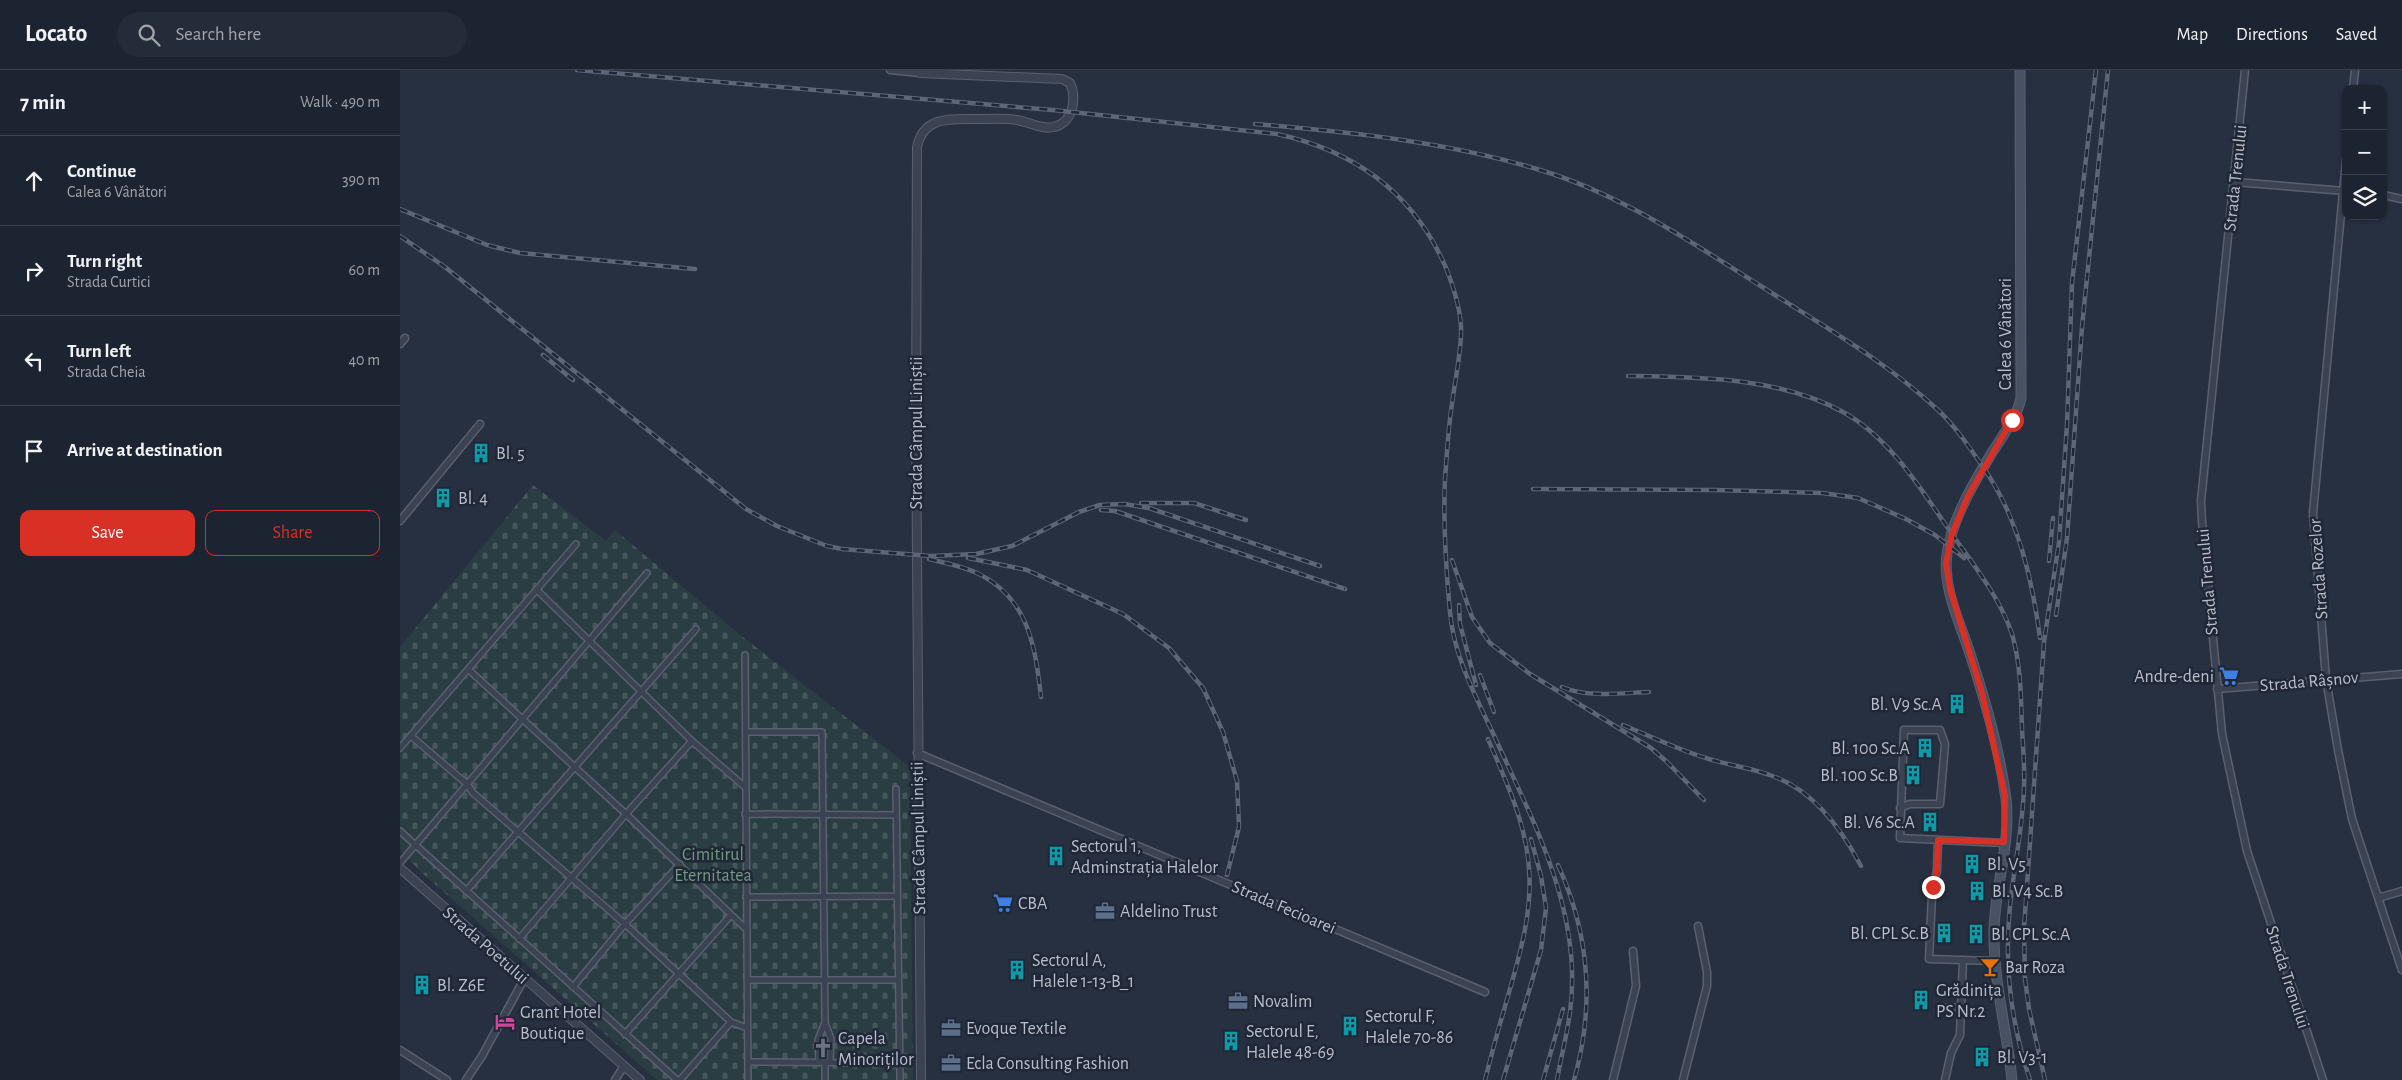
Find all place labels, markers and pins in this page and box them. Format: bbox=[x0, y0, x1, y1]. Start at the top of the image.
building icon: Bl. 5 bbox=[470, 442, 492, 464]
place label: Bl. 5 bbox=[496, 445, 525, 463]
building icon: Bl. 4 bbox=[432, 487, 454, 509]
place label: Bl. 4 bbox=[458, 490, 488, 508]
supermarket icon: Andre-deni bbox=[2218, 665, 2240, 687]
place label: Andre-deni bbox=[2134, 668, 2214, 686]
building icon: Bl. V9 Sc.A bbox=[1946, 693, 1968, 715]
place label: Bl. V9 Sc.A bbox=[1870, 696, 1943, 714]
building icon: Bl. 100 Sc.A bbox=[1914, 737, 1936, 759]
place label: Bl. 100 Sc.A bbox=[1832, 740, 1911, 758]
building icon: Bl. 100 Sc.B bbox=[1902, 764, 1924, 786]
place label: Bl. 100 Sc.B bbox=[1820, 767, 1898, 785]
building icon: Bl. V6 Sc.A bbox=[1919, 811, 1941, 833]
place label: Bl. V6 Sc.A bbox=[1843, 814, 1916, 832]
place label: Sectorul 1, Adminstrația Halelor bbox=[1071, 838, 1218, 878]
building icon: Sectorul 1, Adminstrația Halelor bbox=[1045, 845, 1067, 867]
building icon: Bl. V5 bbox=[1961, 853, 1983, 875]
place label: Bl. V5 bbox=[1987, 856, 2026, 874]
building icon: Bl. V4 Sc.B bbox=[1966, 880, 1988, 902]
place label: Bl. V4 Sc.B bbox=[1992, 883, 2063, 901]
supermarket icon: CBA bbox=[992, 892, 1014, 914]
place label: CBA bbox=[1018, 895, 1048, 913]
office icon: Aldelino Trust bbox=[1094, 900, 1116, 922]
place label: Aldelino Trust bbox=[1120, 903, 1218, 921]
building icon: Bl. CPL Sc.B bbox=[1933, 922, 1955, 944]
building icon: Bl. CPL Sc.A bbox=[1965, 923, 1987, 945]
place label: Bl. CPL Sc.B bbox=[1850, 925, 1929, 943]
place label: Bl. CPL Sc.A bbox=[1991, 926, 2071, 944]
place label: Sectorul A, Halele 1-13-B_1 bbox=[1032, 952, 1134, 991]
bar icon: Bar Roza bbox=[1979, 956, 2001, 978]
building icon: Sectorul A, Halele 1-13-B_1 bbox=[1006, 959, 1028, 981]
place label: Bar Roza bbox=[2005, 959, 2065, 977]
building icon: Bl. Z6E bbox=[411, 974, 433, 996]
place label: Bl. Z6E bbox=[437, 977, 485, 995]
place label: Grădinița PS Nr.2 bbox=[1936, 982, 2002, 1021]
building icon: Grădinița PS Nr.2 bbox=[1910, 989, 1932, 1011]
office icon: Novalim bbox=[1227, 990, 1249, 1012]
place label: Novalim bbox=[1253, 993, 1312, 1011]
place label: Grant Hotel Boutique bbox=[520, 1004, 601, 1043]
place label: Sectorul F, Halele 70-86 bbox=[1365, 1008, 1453, 1047]
hotel icon: Grant Hotel Boutique bbox=[494, 1011, 516, 1033]
building icon: Sectorul F, Halele 70-86 bbox=[1339, 1015, 1361, 1037]
office icon: Evoque Textile bbox=[940, 1017, 962, 1039]
place label: Evoque Textile bbox=[966, 1020, 1067, 1038]
place label: Sectorul E, Halele 48-69 bbox=[1246, 1023, 1334, 1062]
place label: Capela Minoriților bbox=[838, 1030, 914, 1070]
building icon: Sectorul E, Halele 48-69 bbox=[1220, 1030, 1242, 1052]
church icon: Capela Minoriților bbox=[812, 1037, 834, 1059]
building icon: Bl. V3-1 bbox=[1971, 1046, 1993, 1068]
place label: Bl. V3-1 bbox=[1997, 1049, 2048, 1067]
office icon: Ecla Consulting Fashion bbox=[940, 1052, 962, 1074]
place label: Ecla Consulting Fashion bbox=[966, 1055, 1129, 1073]

